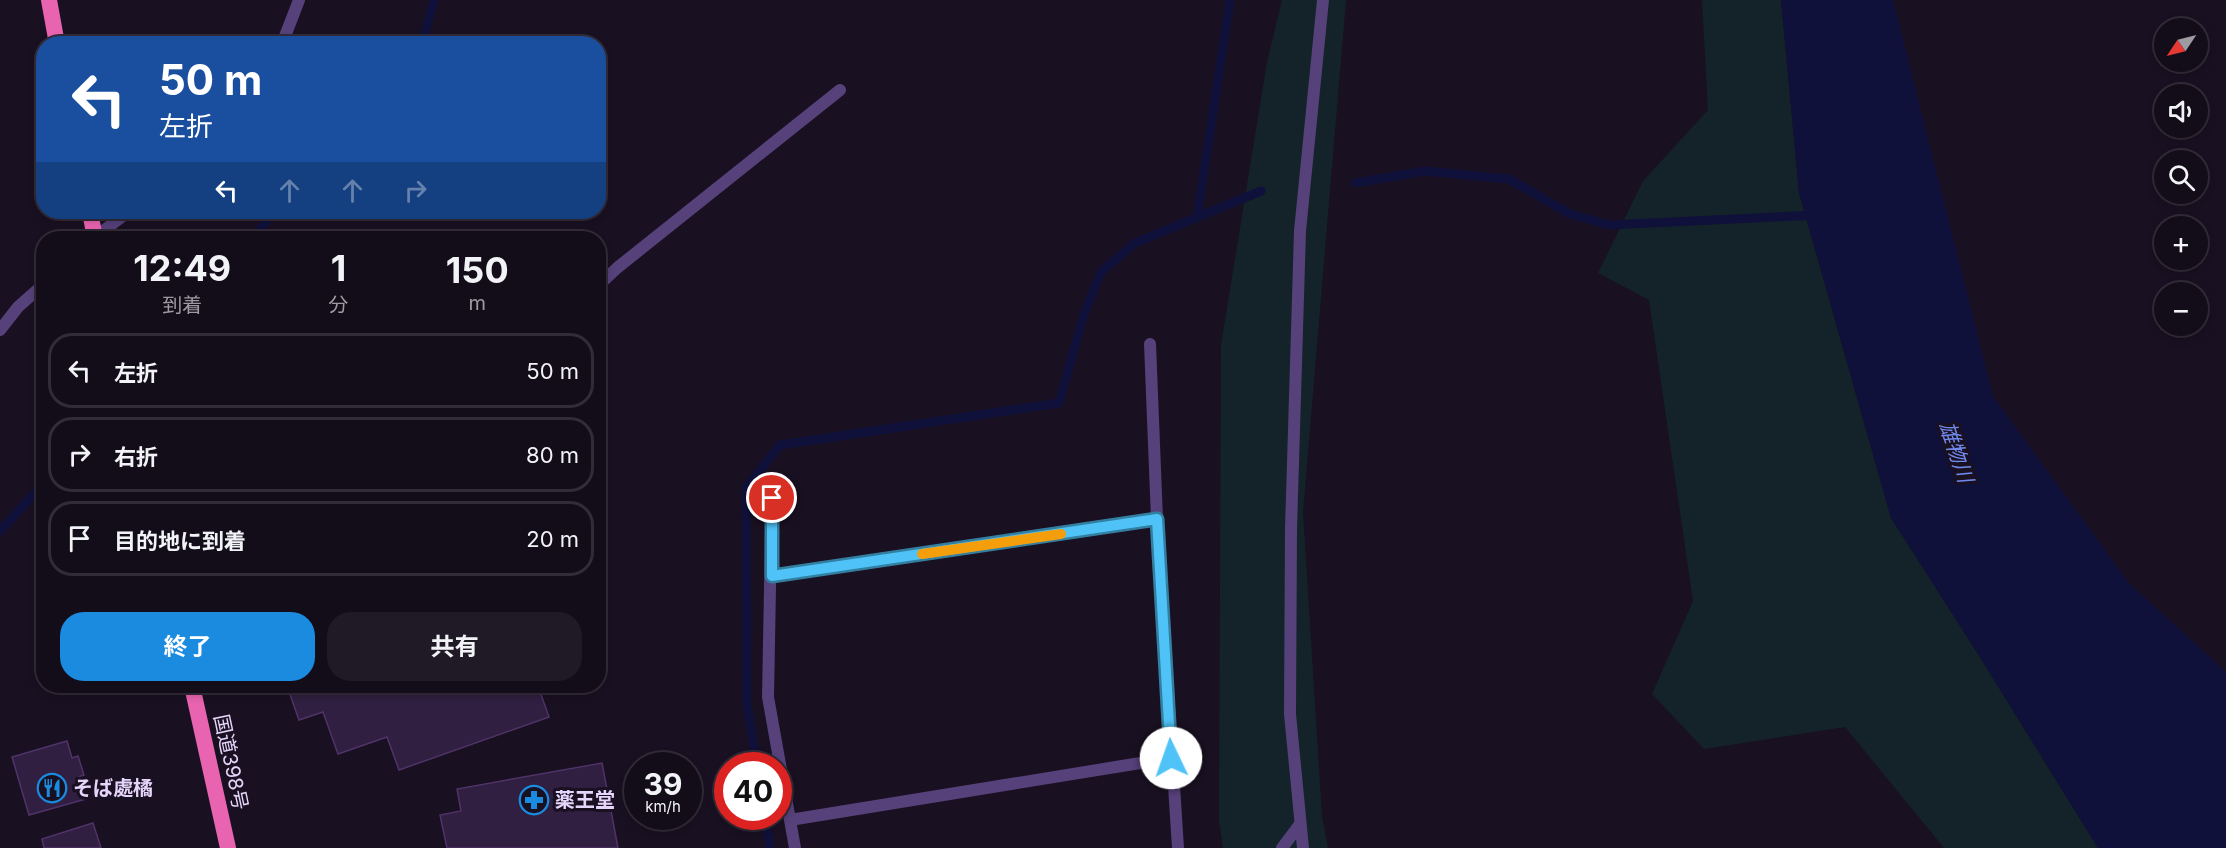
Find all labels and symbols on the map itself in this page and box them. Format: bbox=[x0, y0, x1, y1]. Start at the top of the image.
north arrow bbox=[2154, 18, 2208, 72]
water label: 雄物川 bbox=[1934, 418, 1979, 488]
pin bbox=[746, 472, 797, 523]
street label: 国道398号 bbox=[209, 712, 253, 812]
position arrow bbox=[1139, 726, 1203, 790]
speed limit sign: 40 bbox=[714, 752, 792, 830]
restaurant icon: そば處橘 bbox=[36, 772, 68, 804]
place label: そば處橘 bbox=[73, 776, 153, 800]
pharmacy icon: 薬王堂 bbox=[518, 784, 550, 816]
place label: 薬王堂 bbox=[555, 788, 615, 812]

